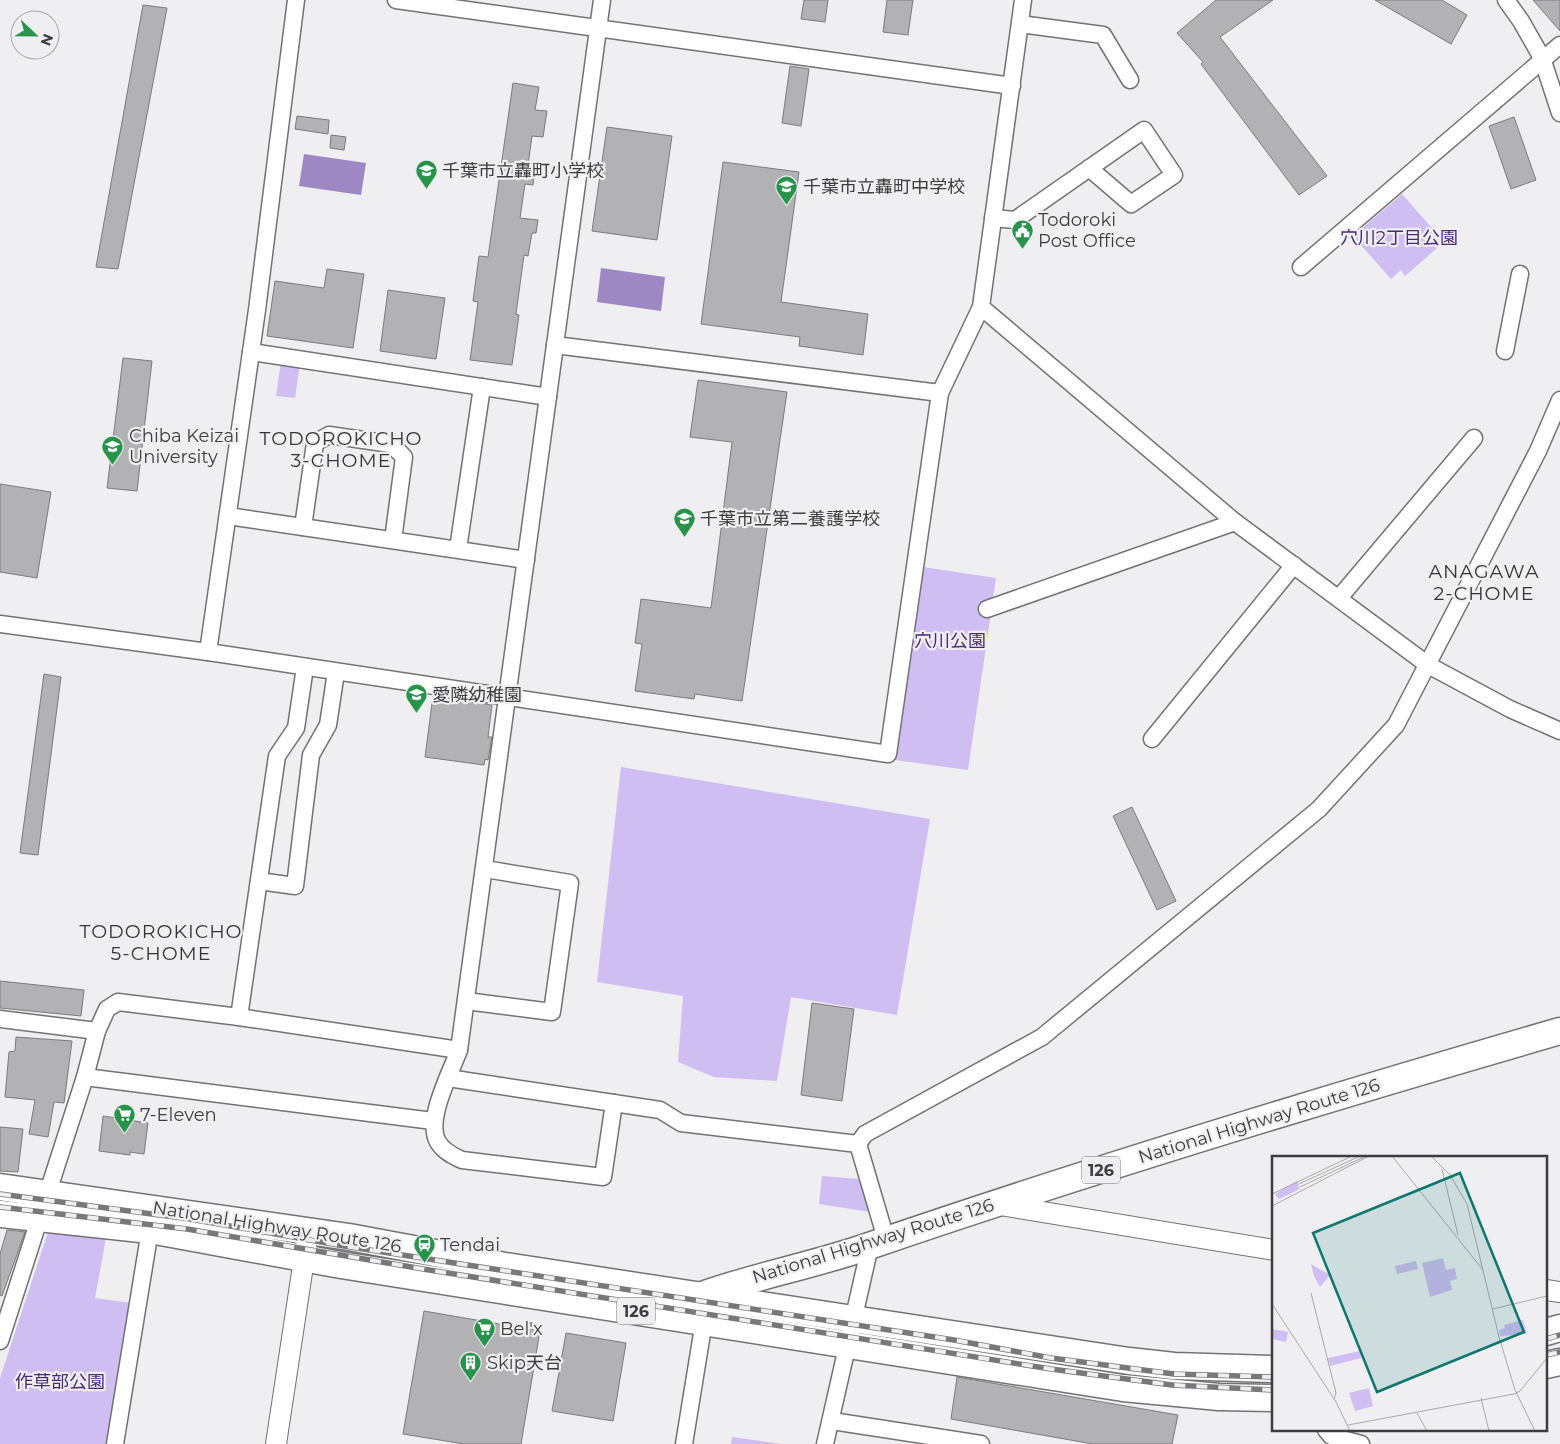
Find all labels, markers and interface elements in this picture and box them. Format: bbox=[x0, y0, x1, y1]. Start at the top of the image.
north arrow bbox=[10, 10, 60, 60]
text: N bbox=[37, 31, 58, 48]
school or university icon: 千葉市立轟町小学校 bbox=[414, 159, 438, 190]
place label: 千葉市立轟町小学校 bbox=[442, 160, 604, 182]
school or university icon: 千葉市立轟町中学校 bbox=[775, 175, 799, 206]
place label: 千葉市立轟町中学校 bbox=[803, 176, 965, 198]
place label: Todoroki Post Office bbox=[1038, 209, 1136, 252]
public building icon: Todoroki Post Office bbox=[1010, 218, 1034, 249]
park label: 穴川2丁目公園 bbox=[1340, 227, 1458, 249]
place label: Chiba Keizai University bbox=[129, 425, 239, 468]
district label: TODOROKICHO 3-CHOME bbox=[259, 427, 423, 472]
school or university icon: Chiba Keizai University bbox=[101, 434, 125, 465]
school or university icon: 千葉市立第二養護学校 bbox=[672, 507, 696, 538]
place label: 千葉市立第二養護学校 bbox=[700, 508, 880, 530]
district label: ANAGAWA 2-CHOME bbox=[1428, 560, 1540, 605]
park label: 穴川公園 bbox=[914, 630, 986, 652]
school or university icon: 愛隣幼稚園 bbox=[404, 683, 428, 714]
place label: 愛隣幼稚園 bbox=[432, 684, 522, 706]
district label: TODOROKICHO 5-CHOME bbox=[79, 920, 243, 965]
street label: National Highway Route 126 bbox=[1135, 1074, 1383, 1168]
supermarket icon: 7-Eleven bbox=[112, 1103, 136, 1134]
place label: 7-Eleven bbox=[140, 1104, 217, 1126]
road number: 126 bbox=[1082, 1156, 1120, 1184]
inset map bbox=[1272, 1156, 1548, 1432]
street label: National Highway Route 126 bbox=[749, 1194, 997, 1288]
street label: National Highway Route 126 bbox=[151, 1196, 403, 1258]
station icon: Tendai bbox=[412, 1233, 436, 1264]
place label: Tendai bbox=[440, 1234, 500, 1256]
road number: 126 bbox=[617, 1298, 655, 1324]
supermarket icon: Bel'x bbox=[472, 1317, 496, 1348]
place label: Bel'x bbox=[500, 1318, 543, 1340]
building icon: Skip天台 bbox=[459, 1351, 483, 1382]
place label: Skip天台 bbox=[487, 1352, 562, 1374]
park label: 作草部公園 bbox=[15, 1371, 105, 1393]

